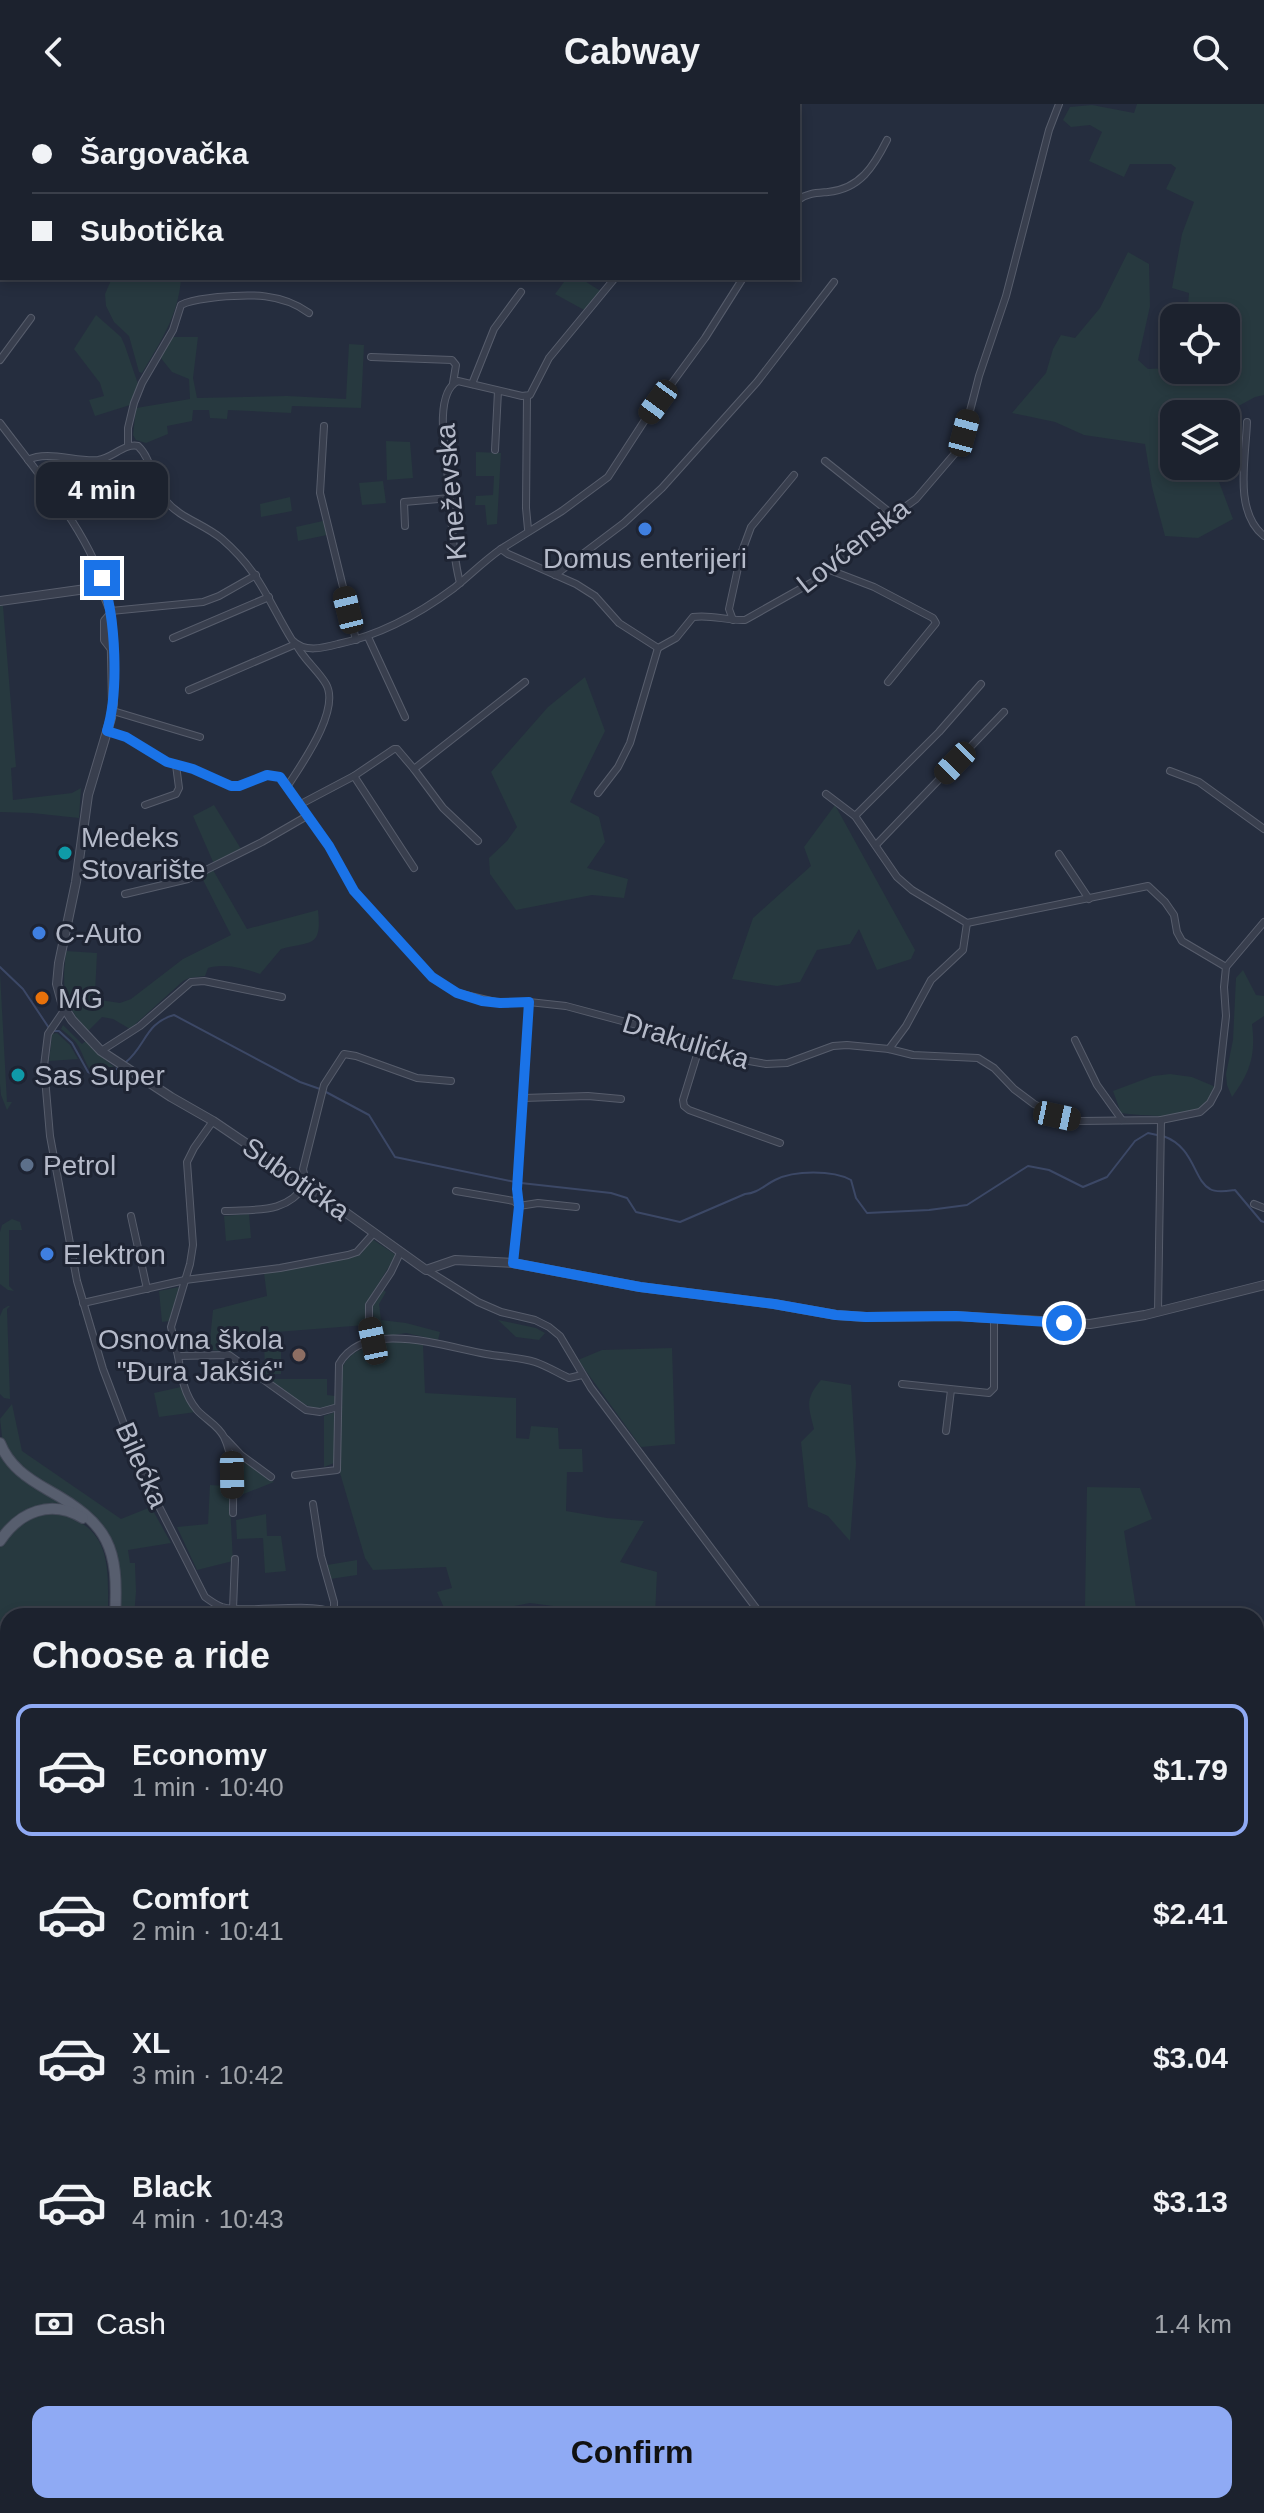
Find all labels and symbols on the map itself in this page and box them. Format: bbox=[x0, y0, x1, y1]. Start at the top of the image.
car bbox=[634, 376, 682, 428]
car bbox=[946, 407, 982, 459]
street label: Kneževska bbox=[430, 422, 472, 562]
callout: 4 min bbox=[36, 462, 168, 518]
street label: Lovćenska bbox=[791, 492, 916, 599]
marker: Domus enterijeri bbox=[636, 520, 654, 538]
place label: Domus enterijeri bbox=[543, 543, 747, 574]
route end bbox=[84, 560, 120, 596]
car bbox=[331, 584, 365, 636]
car bbox=[930, 737, 980, 789]
place label: Medeks Stovarište bbox=[81, 822, 206, 885]
marker: Medeks Stovarište bbox=[56, 844, 74, 862]
place label: C-Auto bbox=[55, 918, 142, 949]
marker: C-Auto bbox=[30, 924, 48, 942]
place label: MG bbox=[58, 983, 103, 1014]
marker: MG bbox=[33, 989, 51, 1007]
street label: Drakulićka bbox=[619, 1007, 753, 1075]
place label: Sas Super bbox=[34, 1060, 165, 1091]
marker: Sas Super bbox=[9, 1066, 27, 1084]
car bbox=[1031, 1099, 1083, 1133]
street label: Subotička bbox=[237, 1131, 356, 1227]
place label: Petrol bbox=[43, 1150, 116, 1181]
marker: Petrol bbox=[18, 1156, 36, 1174]
place label: Elektron bbox=[63, 1239, 166, 1270]
marker: Elektron bbox=[38, 1245, 56, 1263]
route start bbox=[1046, 1305, 1082, 1341]
car bbox=[356, 1315, 390, 1367]
place label: Osnovna škola "Đura Jakšić" bbox=[98, 1324, 283, 1387]
marker: Osnovna škola "Đura Jakšić" bbox=[290, 1346, 308, 1364]
street label: Bilećka bbox=[109, 1417, 175, 1513]
car bbox=[220, 1451, 244, 1499]

